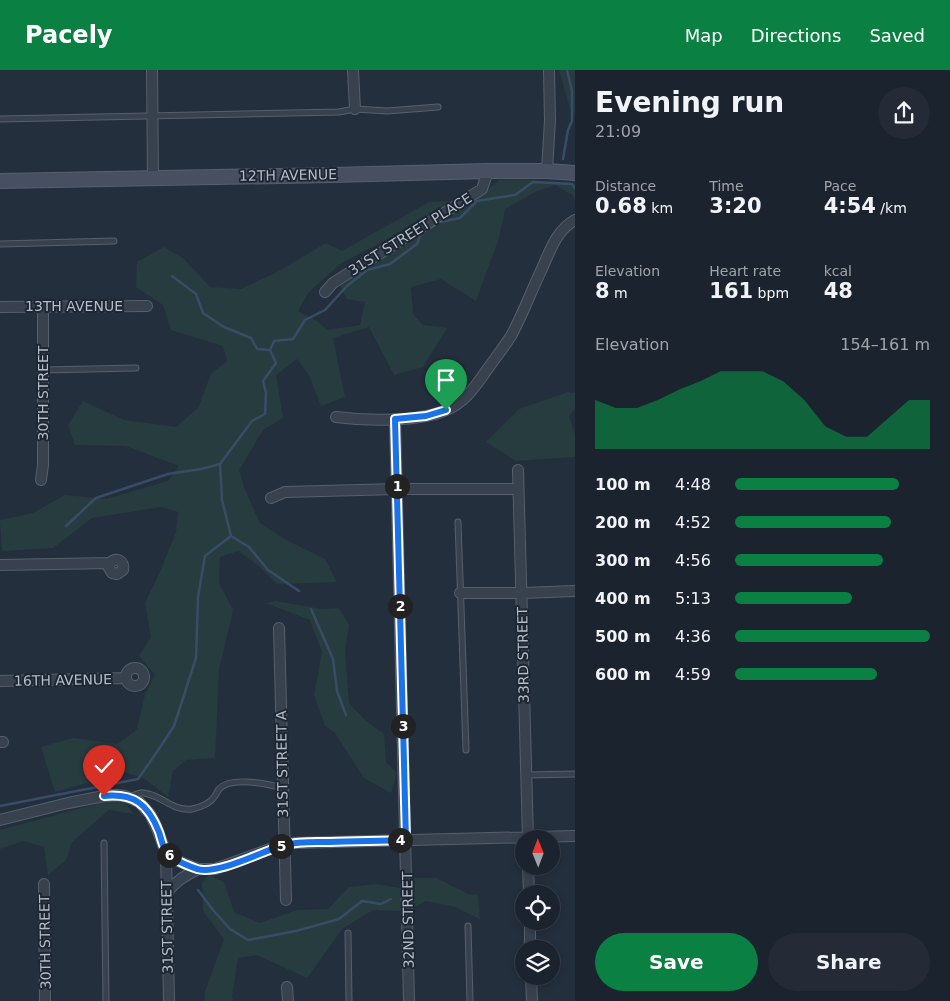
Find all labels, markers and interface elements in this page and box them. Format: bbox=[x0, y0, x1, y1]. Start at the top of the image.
text: Pacely bbox=[25, 21, 113, 49]
text: Map bbox=[685, 25, 723, 46]
text: Directions bbox=[751, 25, 841, 46]
text: Saved bbox=[869, 25, 925, 46]
text: Evening run bbox=[595, 86, 784, 119]
button: share bbox=[878, 87, 930, 139]
text: 21:09 bbox=[595, 122, 641, 141]
street label: 12TH AVENUE bbox=[239, 166, 337, 184]
text: Distance bbox=[595, 178, 656, 194]
text: Time bbox=[709, 178, 744, 194]
text: Pace bbox=[824, 178, 856, 194]
street label: 31ST STREET PLACE bbox=[346, 190, 474, 278]
text: 0.68 bbox=[595, 194, 647, 218]
text: 3:20 bbox=[709, 194, 762, 218]
text: 4:54 bbox=[824, 194, 876, 218]
text: km bbox=[647, 200, 673, 216]
text: /km bbox=[876, 200, 907, 216]
text: Elevation bbox=[595, 263, 660, 279]
text: Heart rate bbox=[709, 263, 781, 279]
text: kcal bbox=[824, 263, 852, 279]
text: 8 bbox=[595, 279, 610, 303]
text: 161 bbox=[709, 279, 753, 303]
text: 48 bbox=[824, 279, 853, 303]
text: m bbox=[610, 285, 628, 301]
text: bpm bbox=[753, 285, 789, 301]
street label: 13TH AVENUE bbox=[25, 298, 123, 314]
text: Elevation bbox=[595, 335, 669, 354]
text: 154–161 m bbox=[840, 335, 930, 354]
street label: 30TH STREET bbox=[35, 345, 51, 440]
pin bbox=[425, 359, 467, 410]
icon: arrive bbox=[432, 366, 460, 394]
pin: 1 bbox=[384, 474, 410, 498]
text: 100 m bbox=[595, 475, 651, 494]
text: 4:48 bbox=[675, 475, 711, 494]
text: 1 bbox=[393, 478, 402, 494]
text: 200 m bbox=[595, 513, 651, 532]
text: 4:52 bbox=[675, 513, 711, 532]
text: 300 m bbox=[595, 551, 651, 570]
text: 4:56 bbox=[675, 551, 711, 570]
text: 400 m bbox=[595, 589, 651, 608]
text: 5:13 bbox=[675, 589, 711, 608]
pin: 2 bbox=[388, 594, 412, 618]
text: 2 bbox=[396, 598, 405, 614]
street label: 33RD STREET bbox=[514, 606, 532, 703]
text: 500 m bbox=[595, 627, 651, 646]
text: 4:36 bbox=[675, 627, 711, 646]
text: 600 m bbox=[595, 665, 651, 684]
text: 4:59 bbox=[675, 665, 711, 684]
street label: 16TH AVENUE bbox=[14, 671, 112, 689]
street label: 31ST STREET A bbox=[273, 710, 291, 818]
pin: 3 bbox=[390, 714, 416, 738]
text: 3 bbox=[399, 718, 408, 734]
pin bbox=[83, 745, 125, 796]
icon: check bbox=[90, 752, 118, 780]
pin: 4 bbox=[388, 828, 412, 852]
north arrow bbox=[515, 830, 560, 875]
map controls bbox=[515, 830, 560, 985]
text: 4 bbox=[396, 832, 405, 848]
pin: 5 bbox=[268, 834, 294, 858]
text: 5 bbox=[277, 838, 286, 854]
pin: 6 bbox=[156, 842, 182, 868]
text: 6 bbox=[165, 847, 174, 863]
street label: 32ND STREET bbox=[399, 871, 417, 969]
street label: 31ST STREET bbox=[158, 880, 176, 974]
button: locate bbox=[515, 885, 560, 930]
street label: 30TH STREET bbox=[36, 894, 54, 990]
button: Save bbox=[595, 933, 758, 991]
button: Share bbox=[768, 933, 930, 991]
button: layers bbox=[515, 940, 560, 985]

